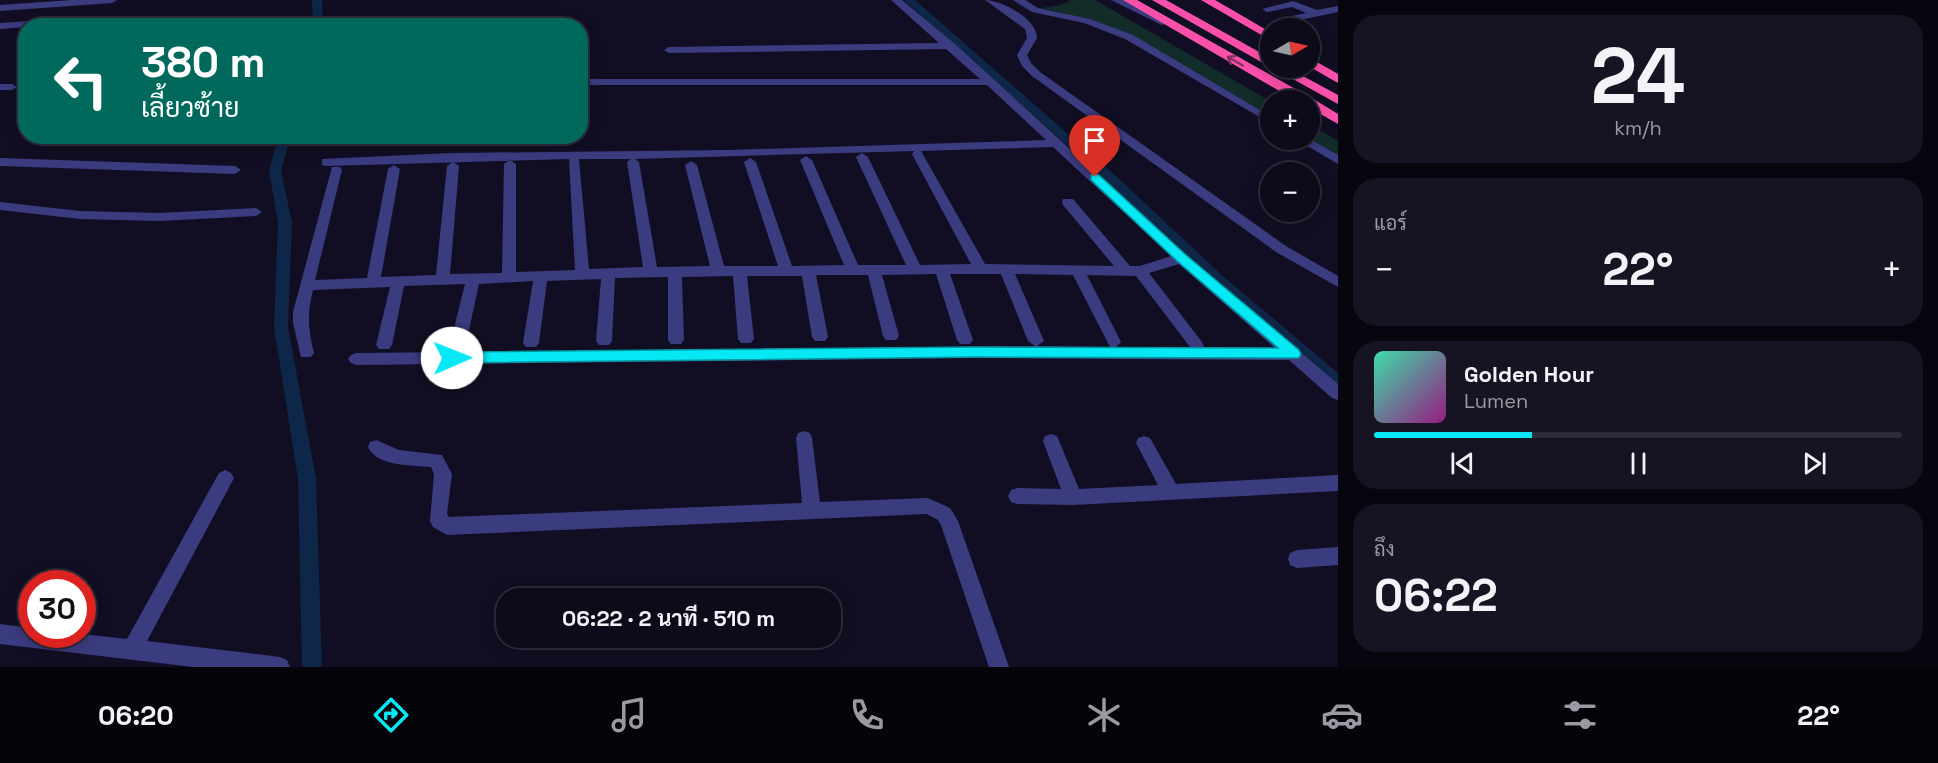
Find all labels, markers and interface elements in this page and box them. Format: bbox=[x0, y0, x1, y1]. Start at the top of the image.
north arrow bbox=[1260, 18, 1320, 78]
map controls bbox=[1260, 18, 1320, 222]
text: 24 bbox=[1591, 26, 1685, 126]
text: 380 m bbox=[141, 36, 266, 89]
icon: left bbox=[42, 42, 120, 120]
one-way arrow bbox=[1227, 55, 1244, 67]
text: เลี้ยวซ้าย bbox=[141, 90, 239, 125]
button: + bbox=[1260, 90, 1320, 150]
pin bbox=[1069, 115, 1120, 177]
text: km/h bbox=[1614, 115, 1662, 141]
icon: arrive bbox=[1078, 124, 1111, 157]
button: − bbox=[1260, 162, 1320, 222]
text: แอร์ bbox=[1374, 210, 1407, 236]
text: 22° bbox=[1602, 241, 1674, 298]
text: − bbox=[1374, 249, 1394, 291]
text: + bbox=[1882, 249, 1902, 291]
position arrow bbox=[420, 326, 484, 390]
text: Golden Hour bbox=[1464, 360, 1594, 388]
text: Lumen bbox=[1464, 388, 1528, 414]
icon: previous bbox=[1446, 447, 1479, 480]
icon: pause bbox=[1622, 447, 1655, 480]
icon: next bbox=[1798, 447, 1831, 480]
text: ถึง bbox=[1374, 536, 1395, 562]
text: 06:22 bbox=[1374, 567, 1498, 624]
speed limit sign: 30 bbox=[18, 570, 96, 648]
text: 06:22 · 2 นาที · 510 m bbox=[562, 604, 775, 632]
icon: directions bbox=[370, 694, 412, 736]
icon: music bbox=[608, 694, 650, 736]
icon: phone bbox=[846, 694, 888, 736]
icon: climate bbox=[1083, 694, 1125, 736]
icon: car bbox=[1321, 694, 1363, 736]
icon: filters bbox=[1559, 694, 1601, 736]
text: 06:20 bbox=[98, 698, 174, 733]
text: 22° bbox=[1797, 698, 1840, 733]

